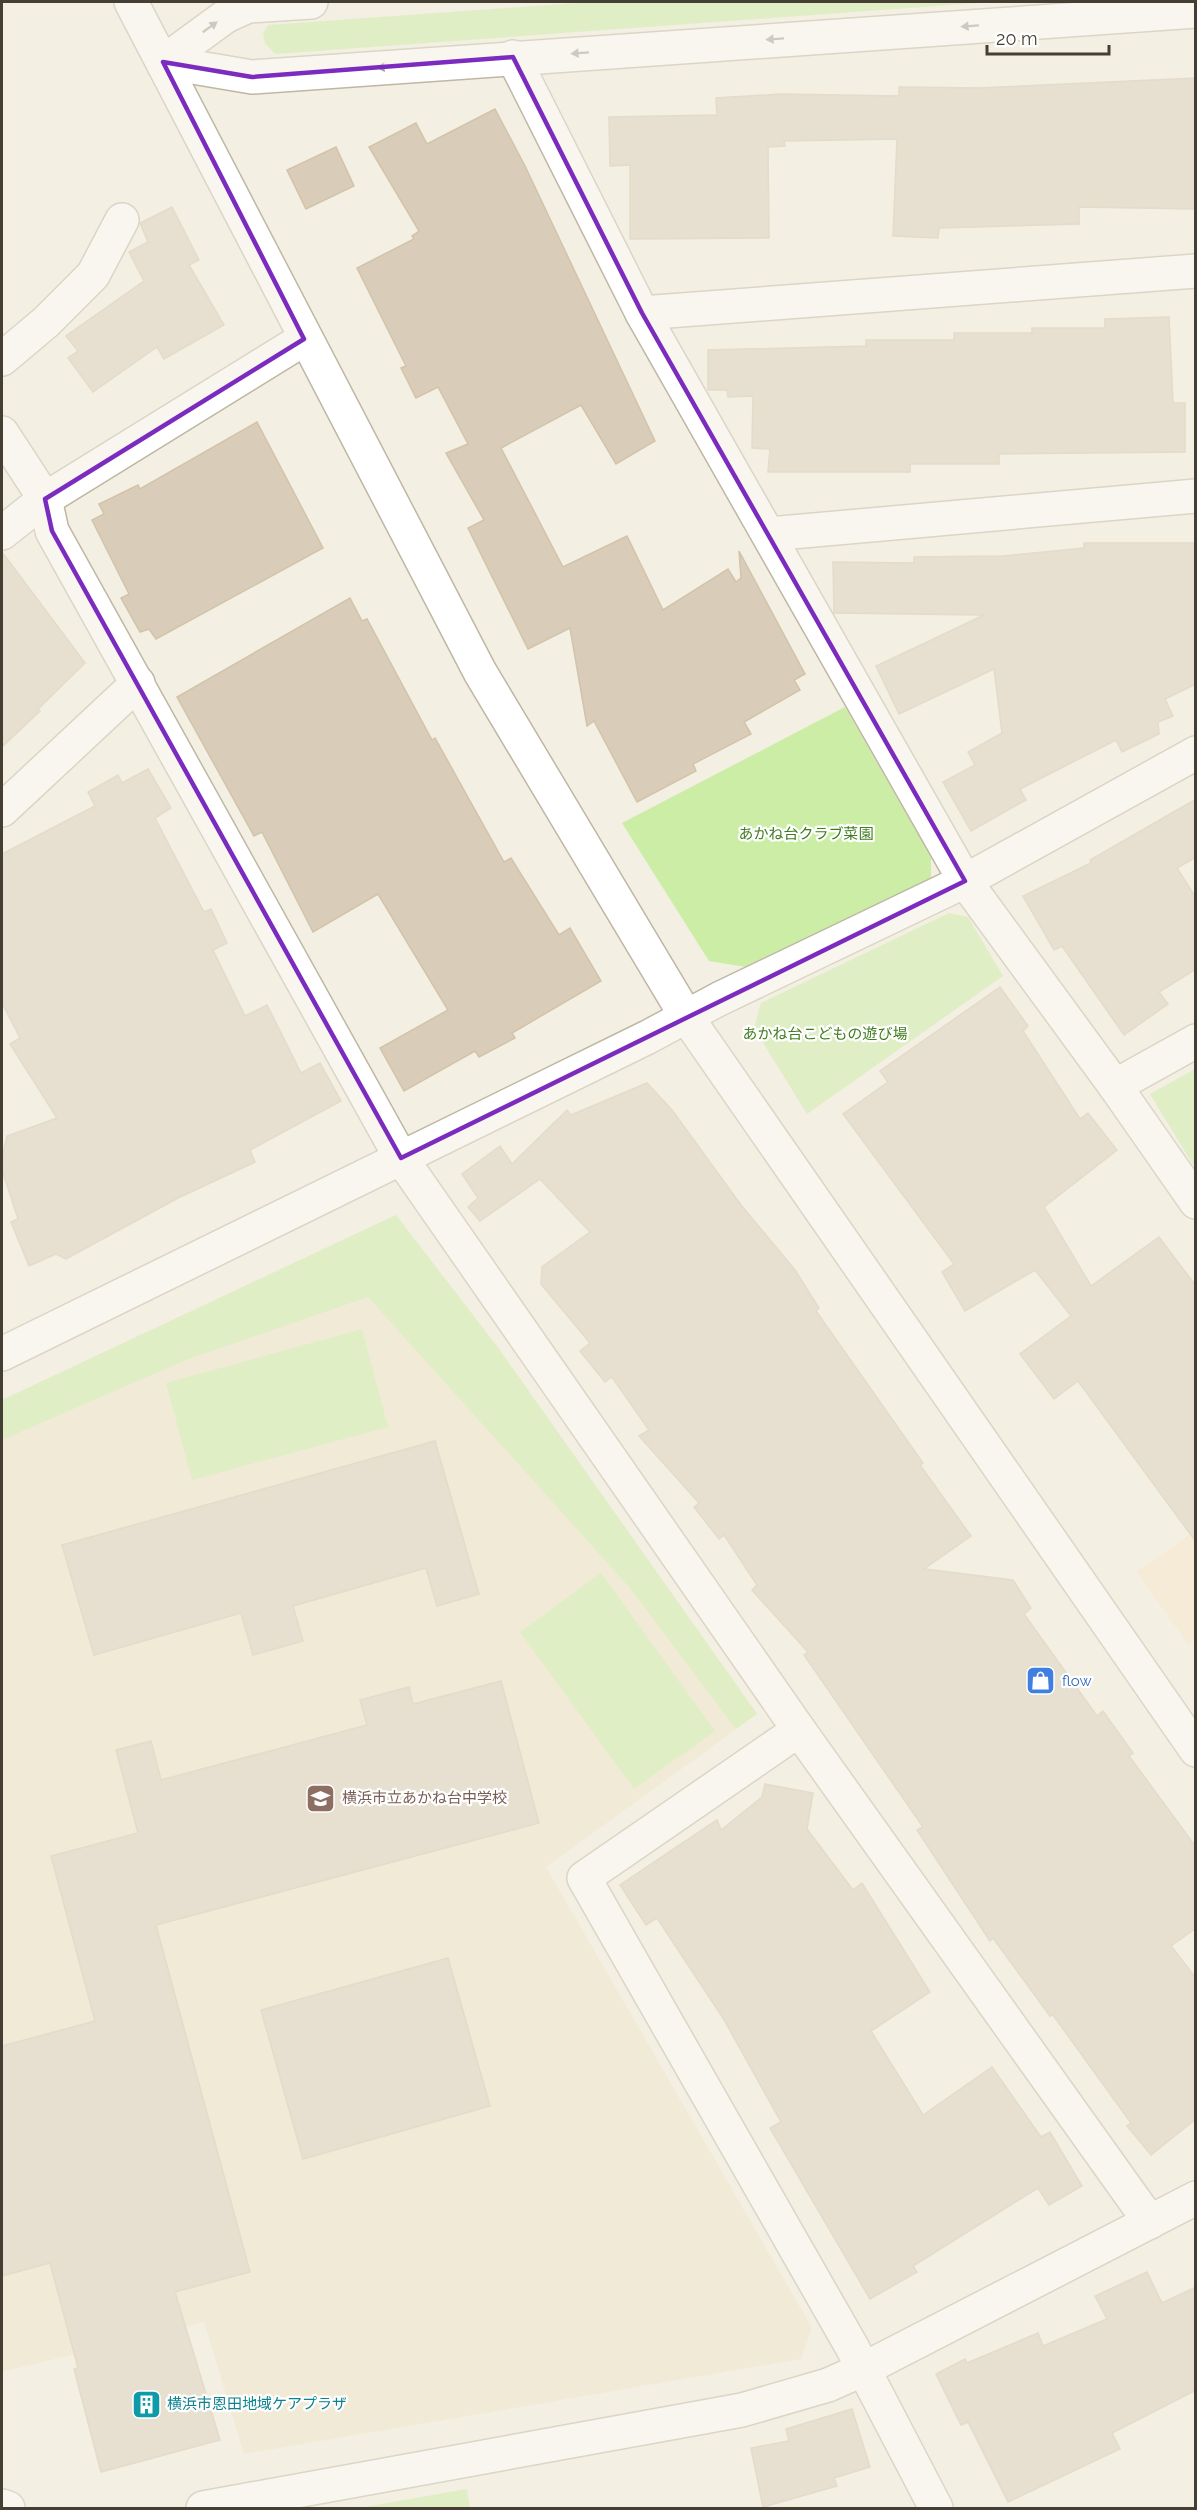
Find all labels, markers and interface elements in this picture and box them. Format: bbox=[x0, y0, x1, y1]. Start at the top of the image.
scale bar bbox=[987, 18, 1108, 56]
one-way arrow bbox=[202, 21, 218, 33]
one-way arrow bbox=[960, 22, 979, 31]
text: 20 m bbox=[996, 28, 1038, 49]
one-way arrow bbox=[765, 35, 784, 44]
one-way arrow bbox=[571, 48, 590, 57]
one-way arrow bbox=[376, 62, 395, 71]
park label: あかね台クラブ菜園 bbox=[738, 825, 874, 843]
park label: あかね台こどもの遊び場 bbox=[742, 1025, 908, 1043]
shop icon: flow bbox=[1025, 1665, 1057, 1697]
place label: flow bbox=[1062, 1672, 1092, 1690]
school or university icon: 横浜市立あかね台中学校 bbox=[305, 1782, 337, 1814]
place label: 横浜市立あかね台中学校 bbox=[342, 1789, 507, 1807]
building icon: 横浜市恩田地域ケアプラザ bbox=[130, 2388, 162, 2420]
place label: 横浜市恩田地域ケアプラザ bbox=[167, 2395, 347, 2413]

